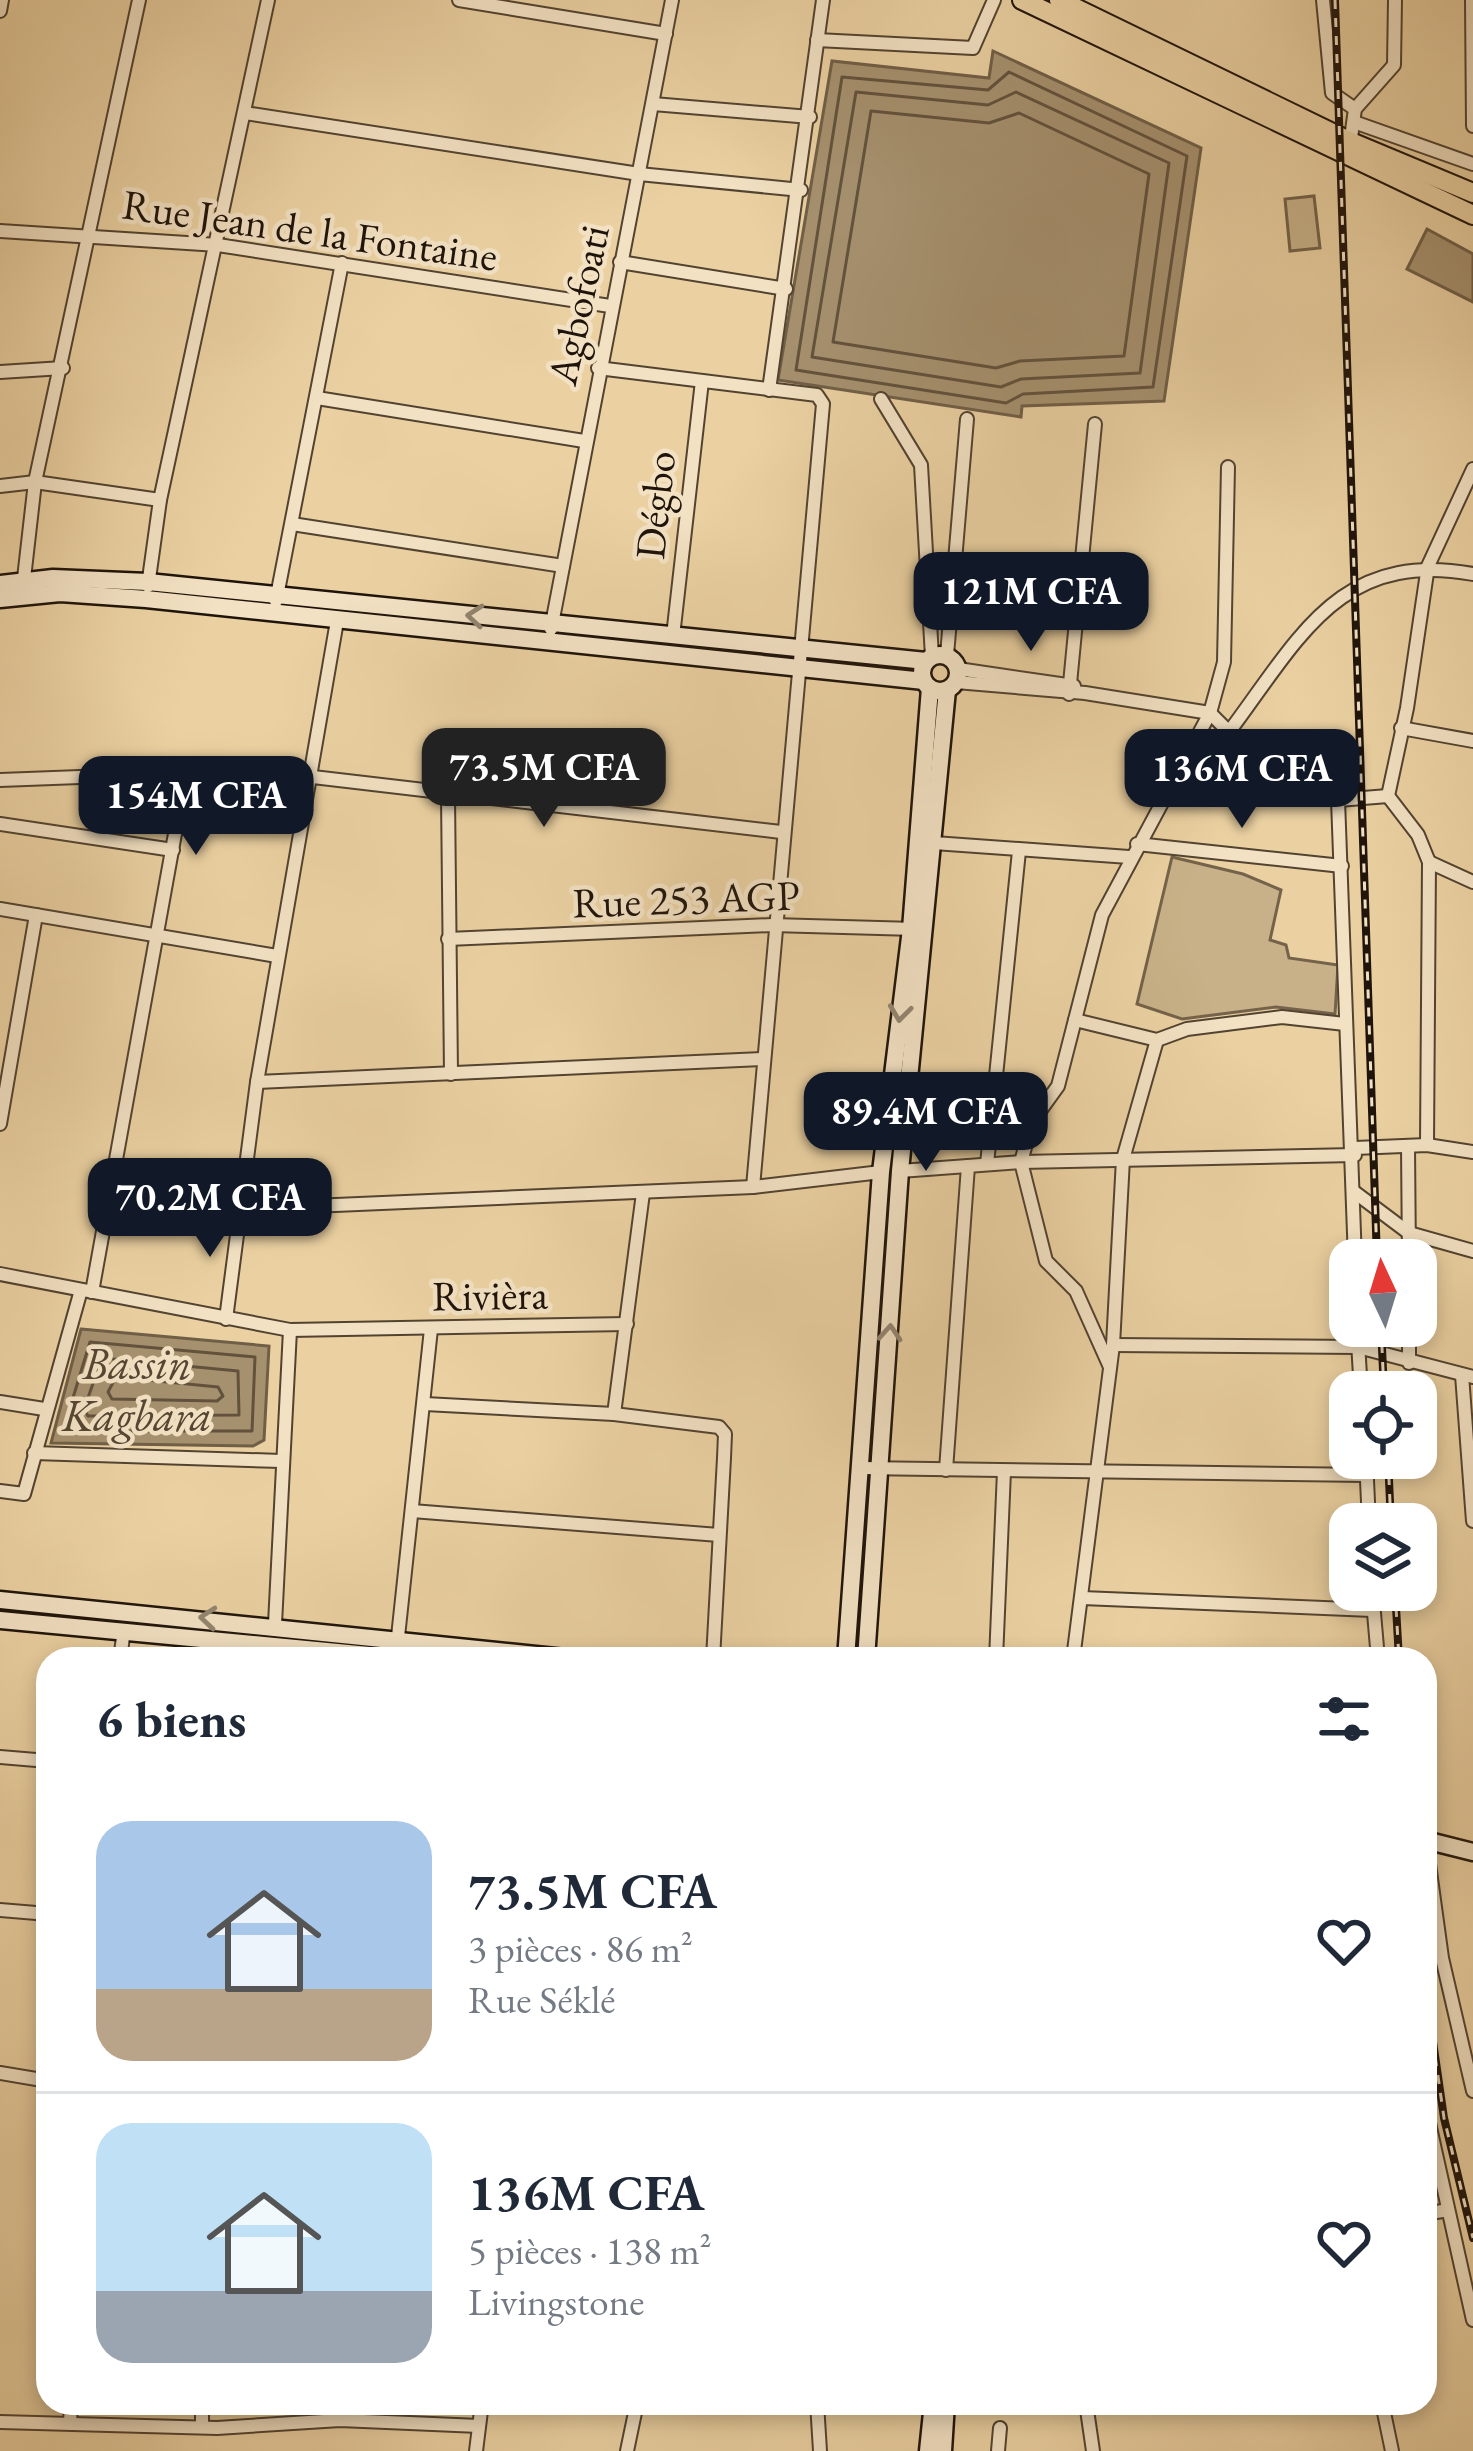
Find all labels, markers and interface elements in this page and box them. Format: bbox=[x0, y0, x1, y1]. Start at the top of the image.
street label: Rue Jean de la Fontaine bbox=[119, 176, 501, 284]
street label: Agbofoati bbox=[534, 220, 622, 391]
street label: Dégbo bbox=[622, 448, 688, 562]
pin: 121M CFA bbox=[907, 552, 1155, 654]
text: 121M CFA bbox=[941, 565, 1121, 616]
one-way arrow bbox=[465, 604, 484, 629]
pin: 73.5M CFA bbox=[407, 728, 681, 830]
pin: 136M CFA bbox=[1118, 729, 1366, 831]
text: 73.5M CFA bbox=[449, 741, 639, 792]
text: 136M CFA bbox=[1152, 742, 1332, 793]
pin: 154M CFA bbox=[72, 756, 320, 858]
text: 154M CFA bbox=[106, 769, 286, 820]
street label: Rue 253 AGP bbox=[571, 868, 801, 930]
one-way arrow bbox=[888, 1004, 914, 1023]
pin: 89.4M CFA bbox=[789, 1072, 1063, 1174]
text: 89.4M CFA bbox=[831, 1085, 1021, 1136]
pin: 70.2M CFA bbox=[73, 1158, 347, 1260]
text: 70.2M CFA bbox=[115, 1171, 305, 1222]
north arrow bbox=[1329, 1239, 1437, 1347]
map controls bbox=[1329, 1239, 1437, 1611]
street label: Rivièra bbox=[431, 1266, 549, 1324]
one-way arrow bbox=[876, 1323, 902, 1342]
water label: Bassin Kagbara bbox=[61, 1334, 212, 1444]
button: locate bbox=[1329, 1371, 1437, 1479]
button: layers bbox=[1329, 1503, 1437, 1611]
one-way arrow bbox=[198, 1606, 217, 1632]
text: 6 biens bbox=[96, 1686, 246, 1752]
icon: filters bbox=[1311, 1686, 1377, 1752]
text: 73.5M CFA bbox=[468, 1857, 717, 1923]
icon: home bbox=[192, 1869, 336, 2013]
icon: heart bbox=[1311, 1908, 1377, 1974]
text: 3 pièces · 86 m² bbox=[468, 1923, 693, 1974]
text: Rue Séklé bbox=[468, 1974, 616, 2025]
text: 136M CFA bbox=[468, 2159, 704, 2225]
icon: home bbox=[192, 2171, 336, 2315]
icon: heart bbox=[1311, 2210, 1377, 2276]
text: 5 pièces · 138 m² bbox=[468, 2225, 711, 2276]
text: Livingstone bbox=[468, 2276, 644, 2327]

